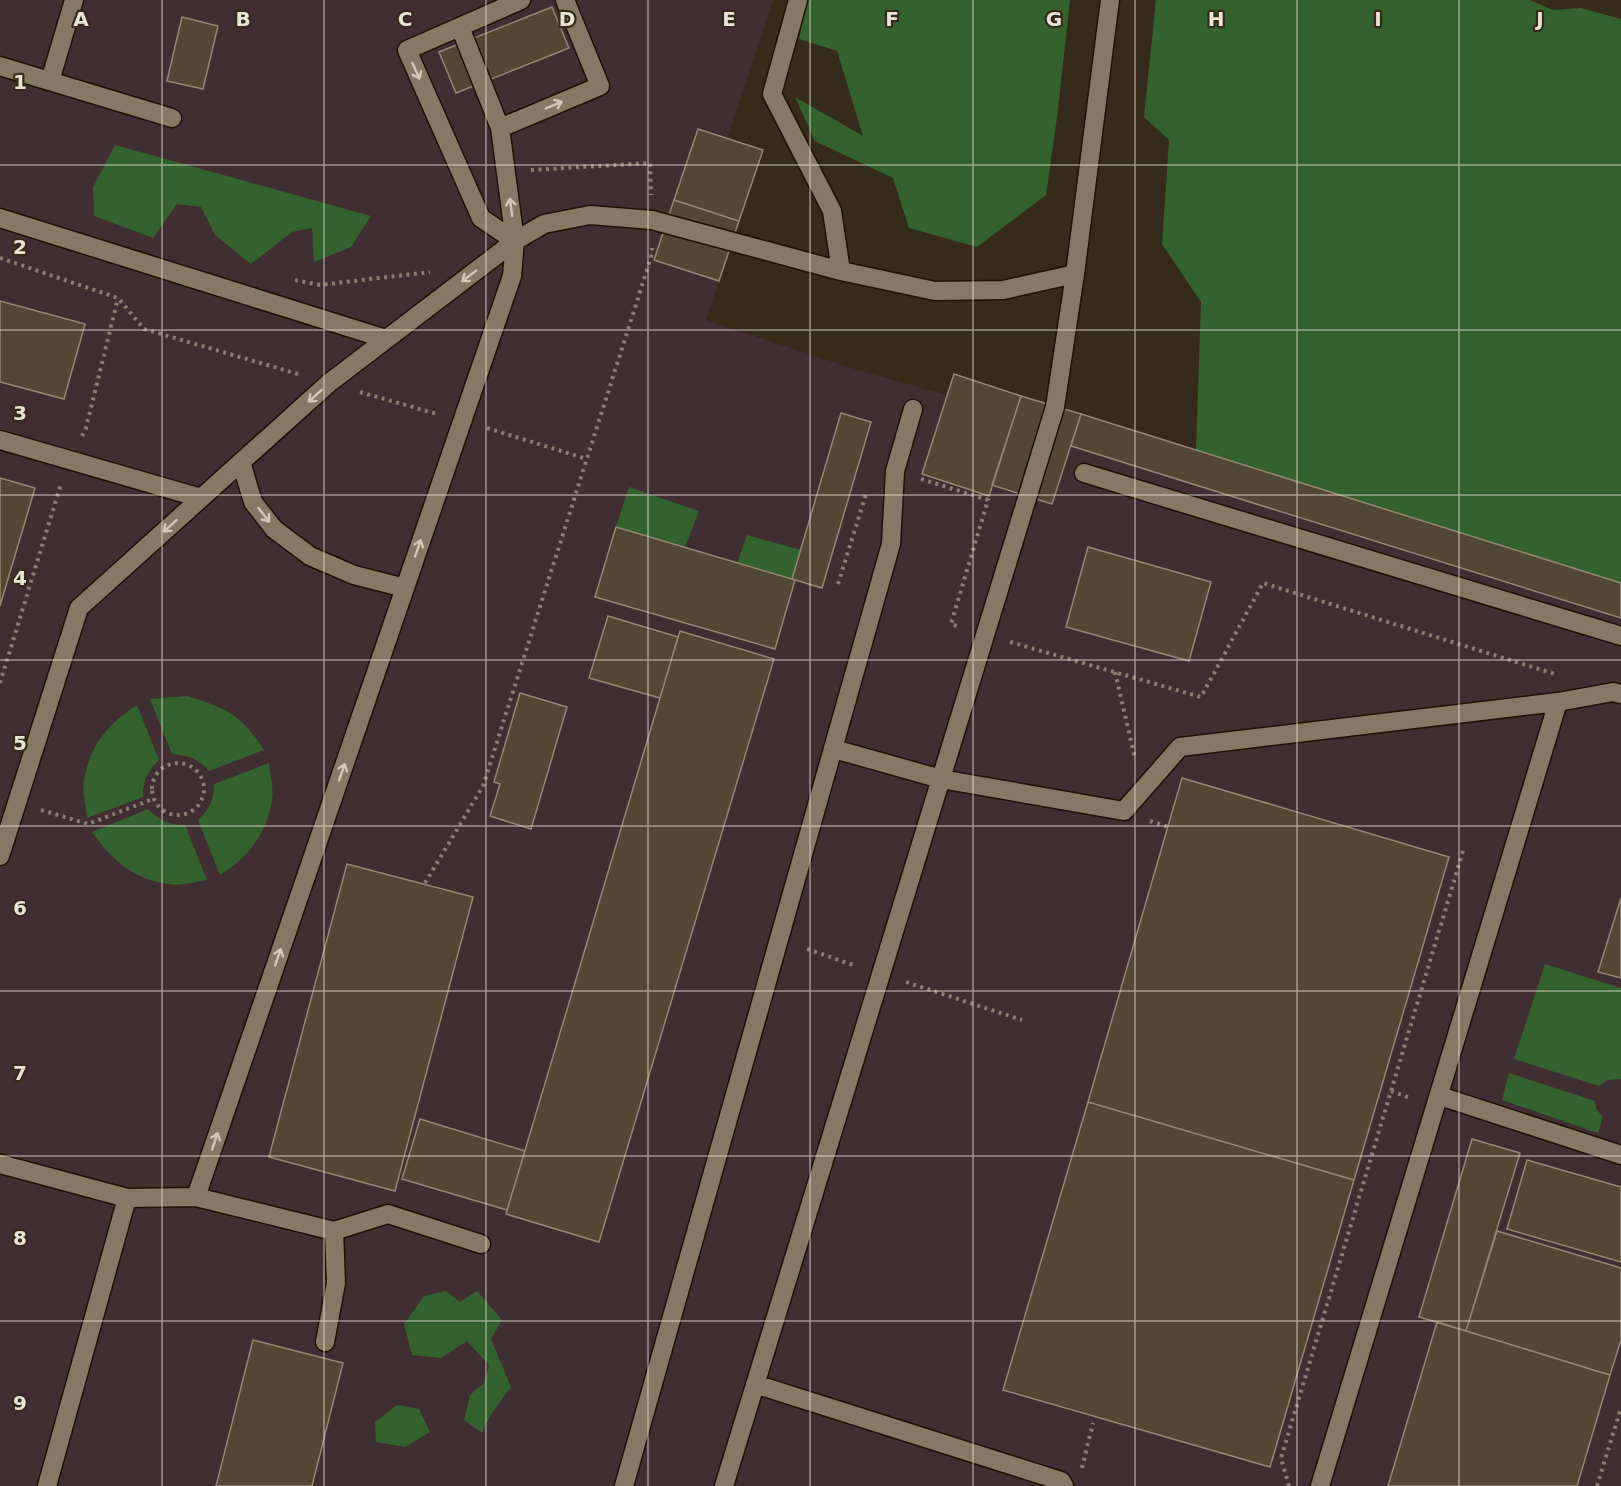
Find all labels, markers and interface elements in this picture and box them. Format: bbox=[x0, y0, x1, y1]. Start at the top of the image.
text: A bbox=[73, 7, 89, 31]
text: B bbox=[235, 7, 251, 31]
text: C bbox=[398, 7, 412, 31]
text: D bbox=[559, 7, 575, 31]
text: E bbox=[722, 7, 736, 31]
text: F bbox=[885, 7, 899, 31]
text: G bbox=[1046, 7, 1062, 31]
text: H bbox=[1208, 7, 1224, 31]
text: I bbox=[1374, 7, 1382, 31]
text: J bbox=[1534, 7, 1544, 31]
one-way arrow bbox=[411, 61, 422, 79]
text: 1 bbox=[13, 70, 27, 94]
one-way arrow bbox=[545, 99, 563, 110]
one-way arrow bbox=[505, 198, 516, 217]
text: 2 bbox=[13, 235, 27, 259]
one-way arrow bbox=[461, 270, 477, 283]
one-way arrow bbox=[307, 389, 322, 403]
text: 3 bbox=[13, 401, 27, 425]
one-way arrow bbox=[257, 507, 270, 523]
one-way arrow bbox=[162, 519, 177, 533]
one-way arrow bbox=[414, 539, 425, 558]
text: 4 bbox=[13, 566, 27, 590]
text: 5 bbox=[13, 731, 27, 755]
one-way arrow bbox=[337, 763, 348, 782]
text: 6 bbox=[13, 896, 27, 920]
one-way arrow bbox=[274, 948, 285, 967]
text: 7 bbox=[13, 1061, 27, 1085]
one-way arrow bbox=[211, 1132, 222, 1151]
text: 8 bbox=[13, 1226, 27, 1250]
text: 9 bbox=[13, 1391, 27, 1415]

